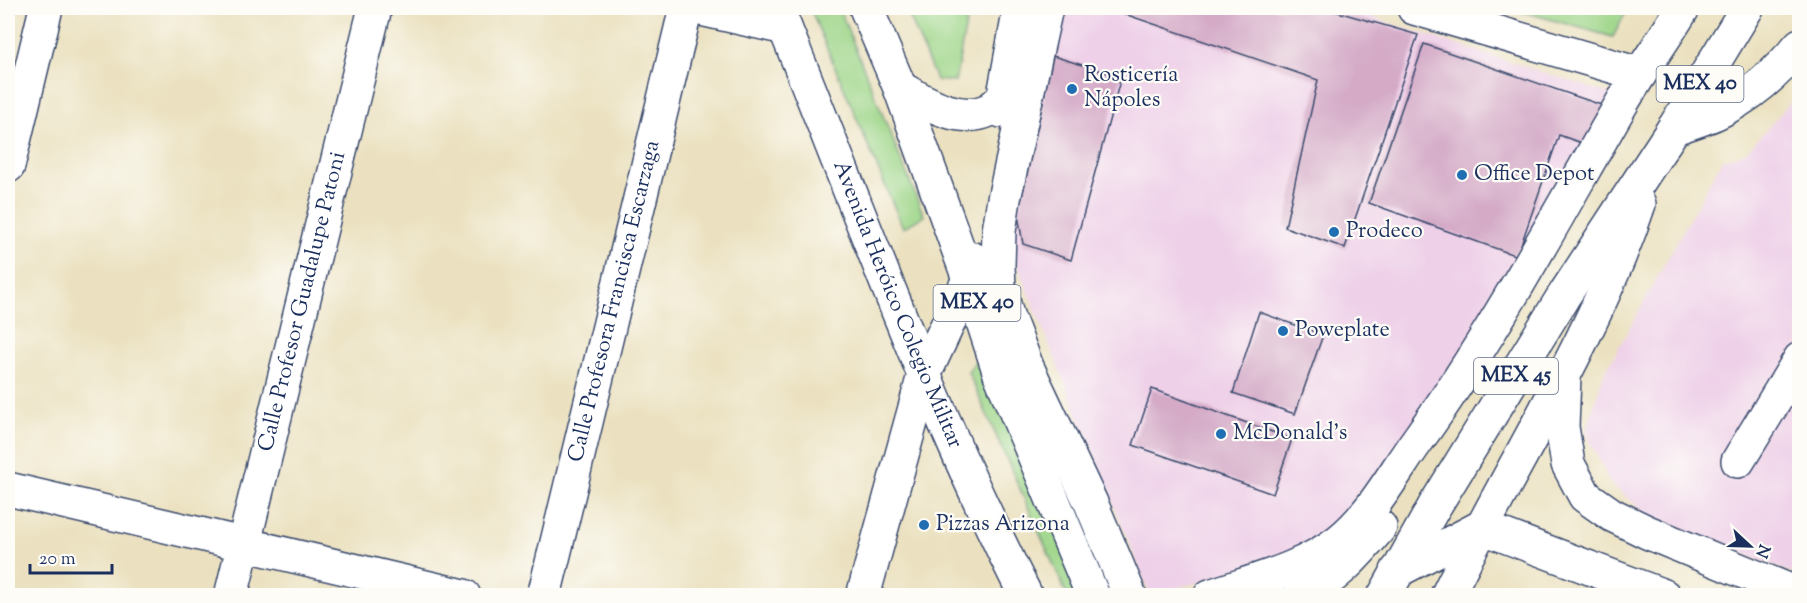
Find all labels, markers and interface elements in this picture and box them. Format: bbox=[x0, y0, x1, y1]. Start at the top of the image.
place label: Rosticería Nápoles bbox=[1084, 60, 1178, 117]
road number: MEX 40 bbox=[1656, 66, 1744, 102]
marker: Rosticería Nápoles bbox=[1065, 82, 1079, 96]
street label: Calle Profesora Francisca Escarzaga bbox=[561, 137, 669, 466]
street label: Calle Profesor Guadalupe Patoni bbox=[251, 148, 355, 455]
street label: Avenida Heróico Colegio Militar bbox=[824, 156, 970, 454]
place label: Office Depot bbox=[1474, 159, 1595, 191]
marker: Office Depot bbox=[1455, 168, 1469, 182]
place label: Prodeco bbox=[1346, 216, 1423, 248]
marker: Prodeco bbox=[1327, 225, 1341, 239]
road number: MEX 40 bbox=[934, 285, 1020, 321]
place label: Poweplate bbox=[1295, 315, 1390, 347]
marker: Poweplate bbox=[1276, 324, 1290, 338]
road number: MEX 45 bbox=[1474, 358, 1558, 394]
place label: McDonald's bbox=[1233, 418, 1347, 450]
marker: McDonald's bbox=[1214, 427, 1228, 441]
place label: Pizzas Arizona bbox=[936, 509, 1070, 541]
north arrow bbox=[1720, 516, 1780, 576]
marker: Pizzas Arizona bbox=[917, 518, 931, 532]
scale bar bbox=[30, 537, 112, 575]
text: N bbox=[1748, 540, 1775, 561]
text: 20 m bbox=[39, 547, 76, 573]

